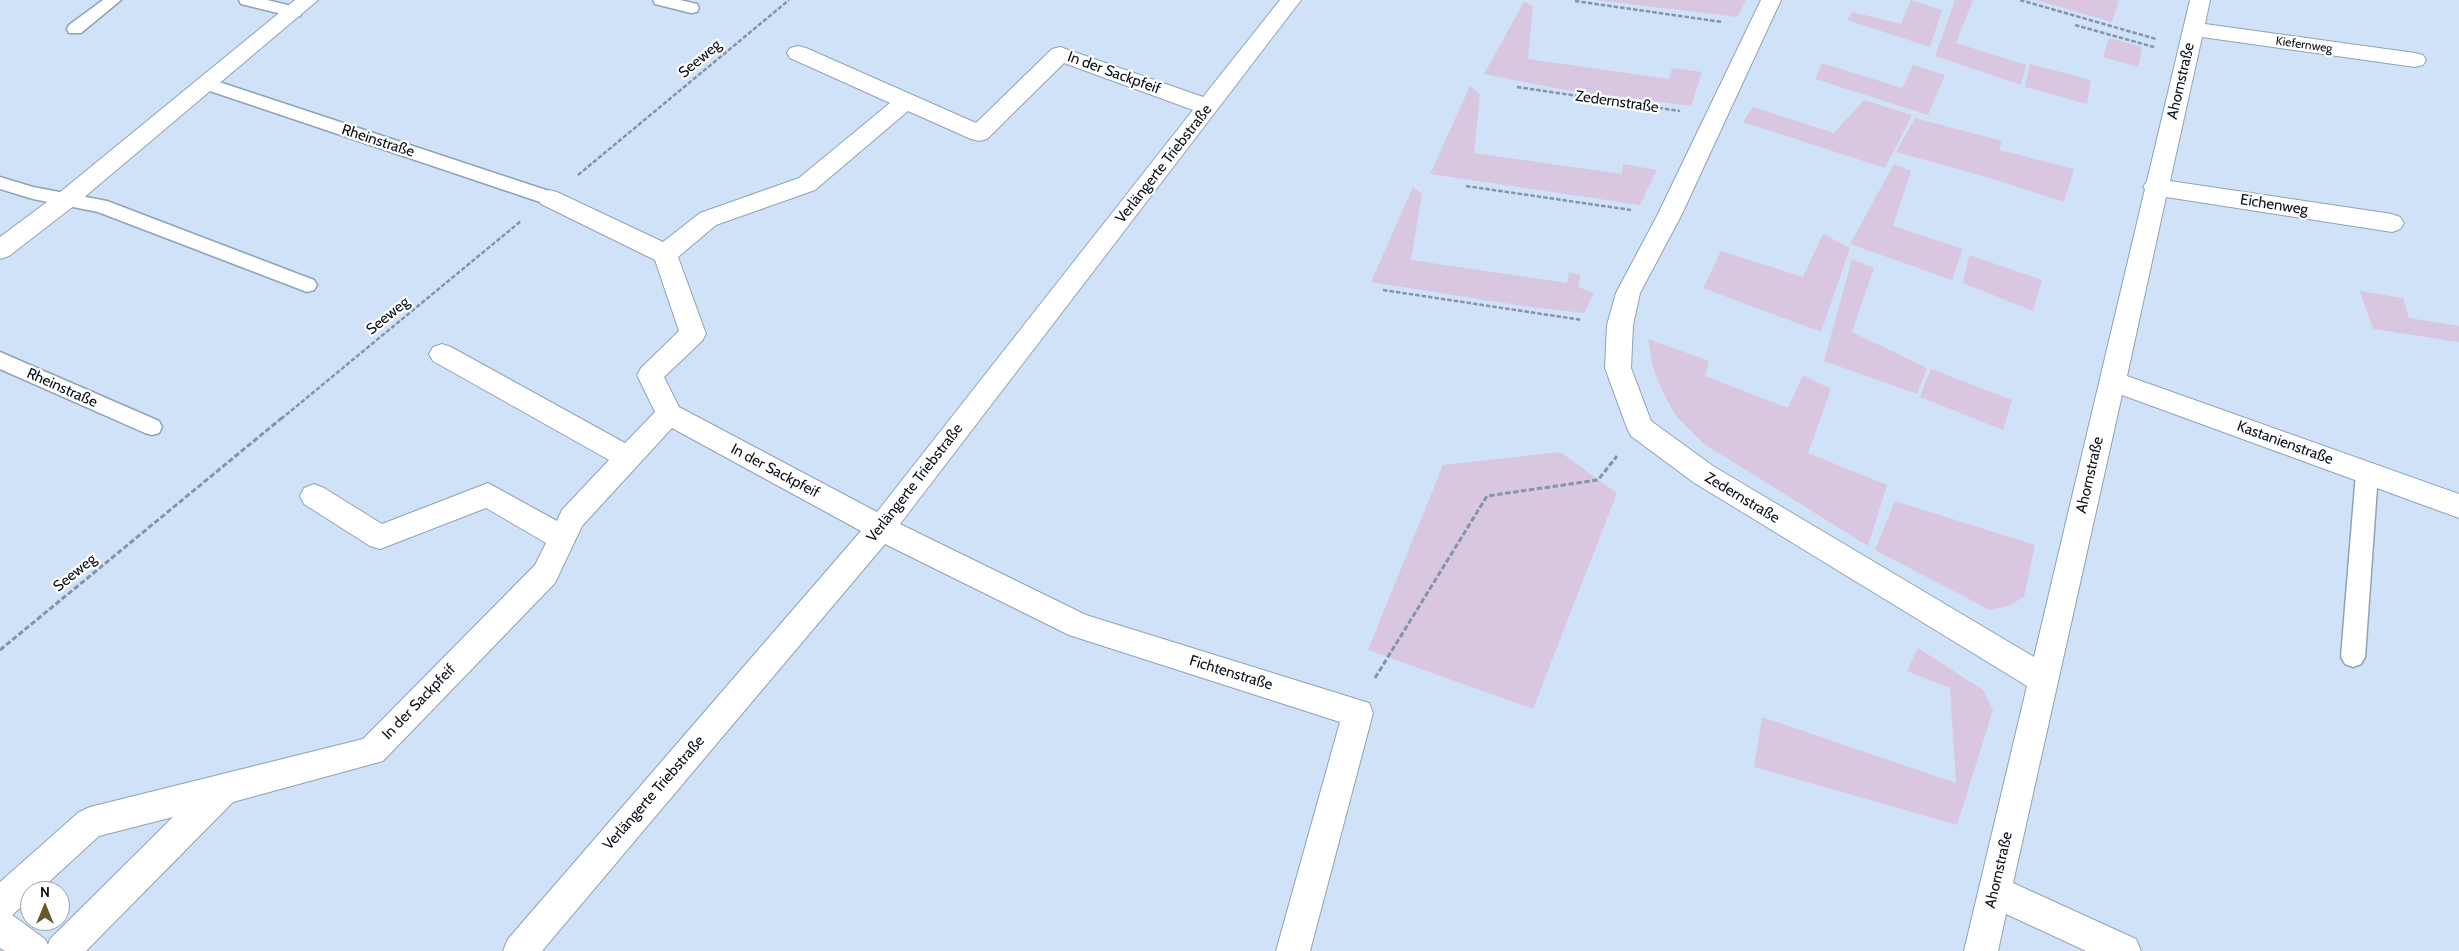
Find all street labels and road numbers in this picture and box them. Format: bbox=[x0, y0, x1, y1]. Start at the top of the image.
street label: Kiefernweg bbox=[2275, 34, 2333, 56]
street label: Seeweg bbox=[675, 36, 725, 82]
street label: Ahornstraße bbox=[2163, 41, 2199, 121]
street label: In der Sackpfeif bbox=[1065, 48, 1163, 98]
street label: Zedernstraße bbox=[1574, 87, 1660, 117]
street label: Verlängerte Triebstraße bbox=[1112, 101, 1216, 227]
street label: Rheinstraße bbox=[339, 121, 417, 161]
street label: Eichenweg bbox=[2239, 191, 2309, 219]
street label: Seeweg bbox=[363, 293, 413, 339]
street label: Rheinstraße bbox=[24, 364, 100, 412]
street label: Kastanienstraße bbox=[2234, 417, 2336, 469]
street label: Verlängerte Triebstraße bbox=[863, 420, 967, 546]
street label: Ahornstraße bbox=[2072, 435, 2108, 515]
street label: In der Sackpfeif bbox=[728, 440, 822, 502]
street label: Zedernstraße bbox=[1701, 469, 1783, 527]
street label: Seeweg bbox=[50, 550, 100, 596]
street label: Fichtenstraße bbox=[1187, 652, 1275, 694]
street label: In der Sackpfeif bbox=[378, 661, 460, 743]
street label: Verlängerte Triebstraße bbox=[599, 732, 709, 854]
street label: Ahornstraße bbox=[1981, 830, 2017, 910]

